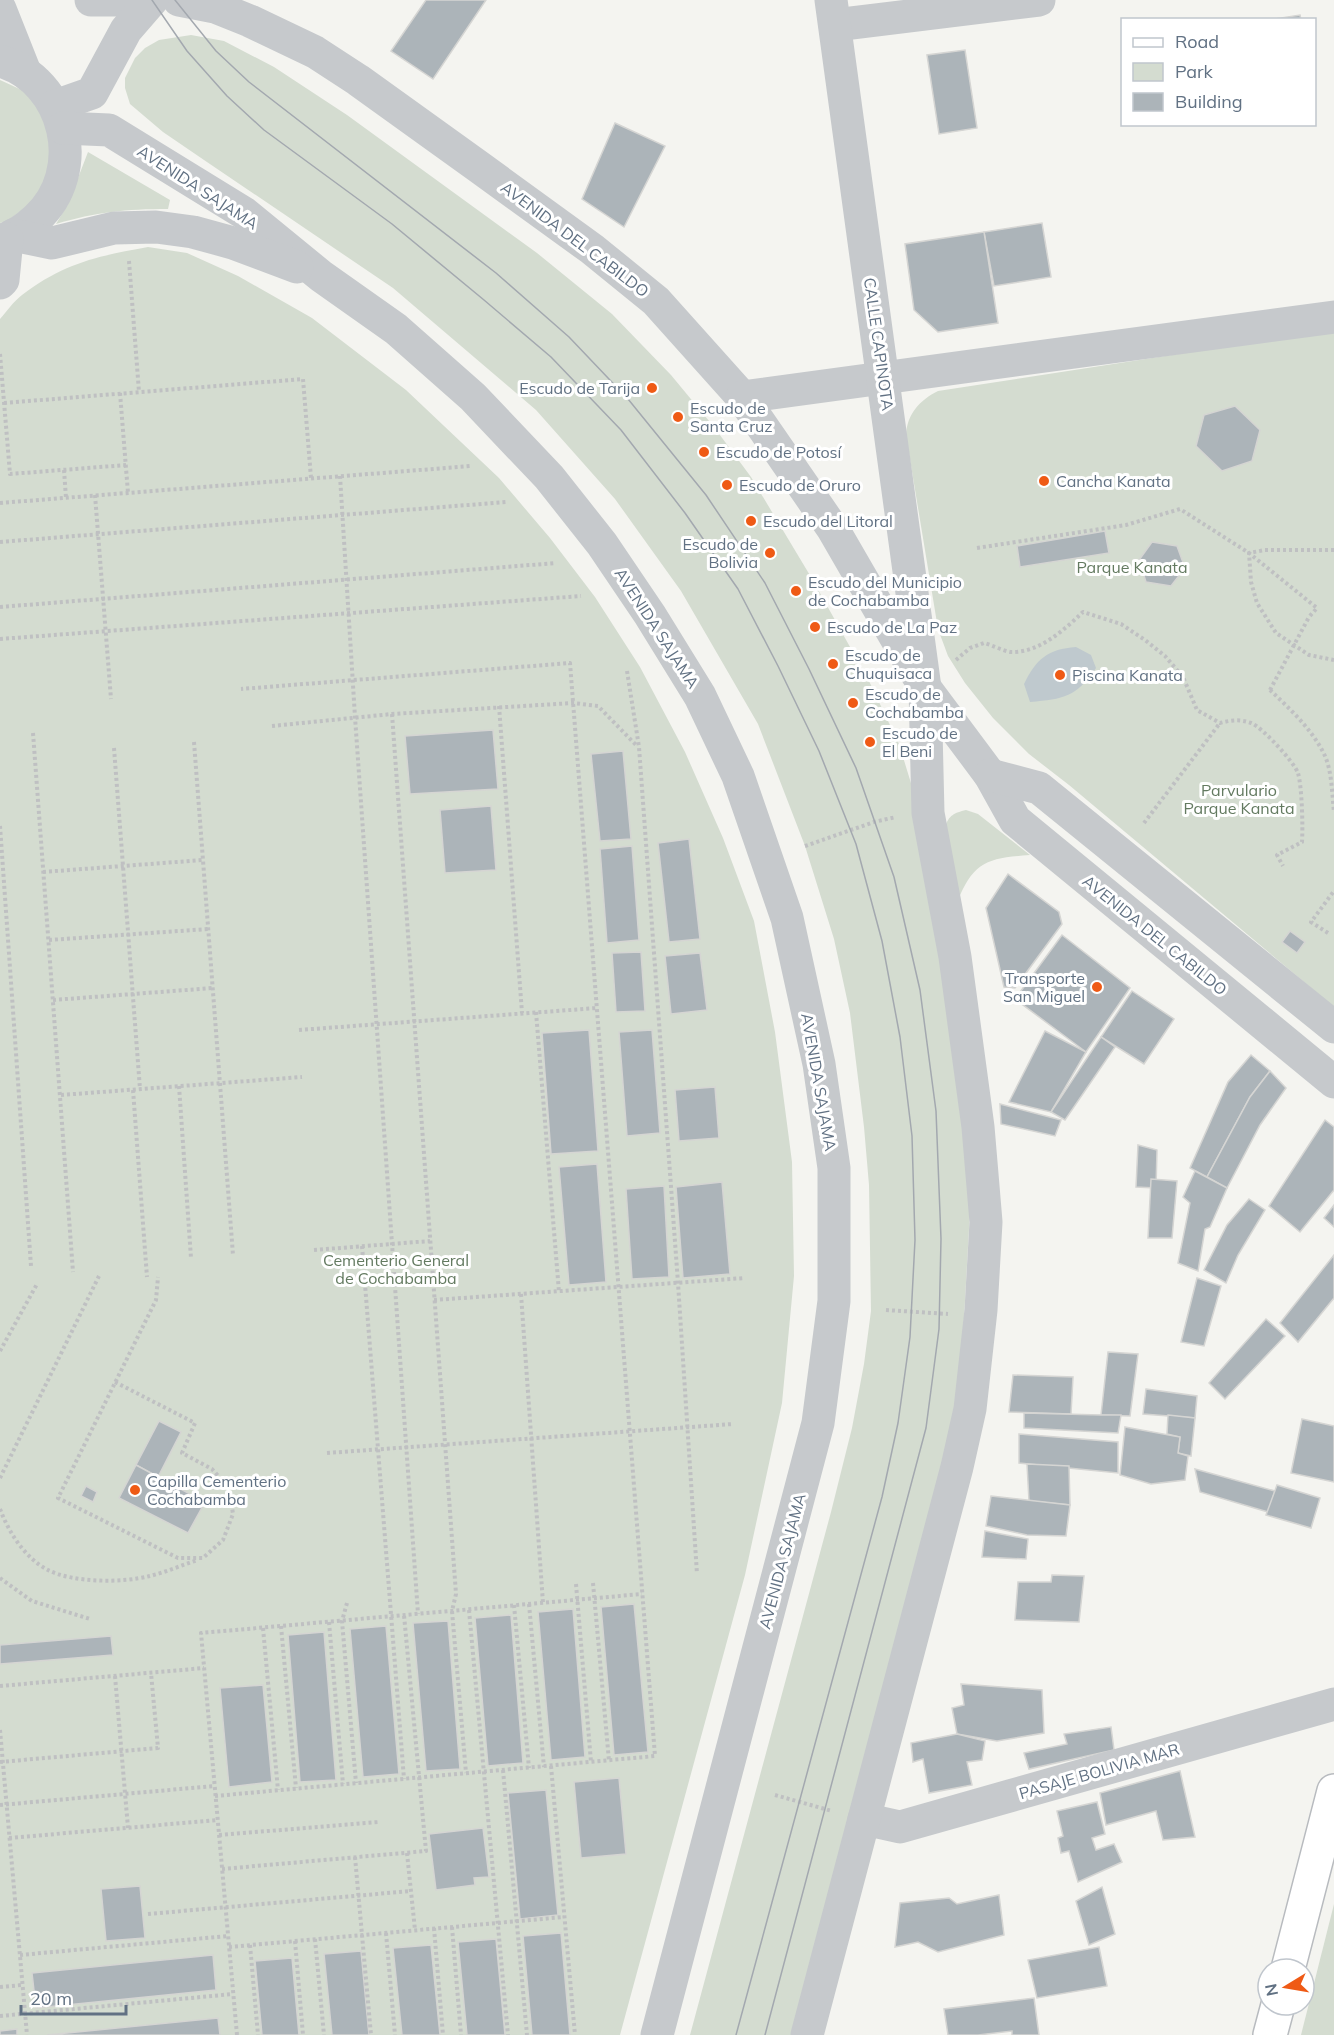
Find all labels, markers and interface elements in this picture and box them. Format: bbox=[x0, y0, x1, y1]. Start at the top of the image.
legend bbox=[1121, 18, 1316, 126]
text: Road bbox=[1175, 30, 1219, 53]
text: Park bbox=[1175, 60, 1214, 83]
text: Building bbox=[1175, 90, 1243, 113]
street label: AVENIDA SAJAMA bbox=[134, 141, 262, 234]
street label: AVENIDA DEL CABILDO bbox=[497, 177, 653, 301]
street label: CALLE CAPINOTA bbox=[860, 276, 898, 412]
place label: Escudo de Tarija bbox=[519, 378, 640, 398]
marker: Escudo de Tarija bbox=[645, 381, 659, 395]
place label: Escudo de Santa Cruz bbox=[690, 398, 773, 436]
marker: Escudo de Santa Cruz bbox=[671, 410, 685, 424]
place label: Escudo de Potosí bbox=[716, 442, 842, 462]
marker: Escudo de Potosí bbox=[697, 445, 711, 459]
place label: Cancha Kanata bbox=[1056, 471, 1171, 491]
marker: Cancha Kanata bbox=[1037, 474, 1051, 488]
place label: Escudo de Oruro bbox=[739, 475, 861, 495]
marker: Escudo de Oruro bbox=[720, 478, 734, 492]
place label: Escudo del Litoral bbox=[763, 511, 893, 531]
marker: Escudo del Litoral bbox=[744, 514, 758, 528]
place label: Escudo de Bolivia bbox=[682, 534, 758, 572]
marker: Escudo de Bolivia bbox=[763, 546, 777, 560]
park label: Parque Kanata bbox=[1077, 557, 1187, 577]
street label: AVENIDA SAJAMA bbox=[611, 564, 704, 692]
place label: Escudo del Municipio de Cochabamba bbox=[808, 572, 962, 610]
marker: Escudo del Municipio de Cochabamba bbox=[789, 584, 803, 598]
place label: Escudo de La Paz bbox=[827, 617, 957, 637]
marker: Escudo de La Paz bbox=[808, 620, 822, 634]
place label: Escudo de Chuquisaca bbox=[845, 645, 932, 683]
marker: Escudo de Chuquisaca bbox=[826, 657, 840, 671]
place label: Piscina Kanata bbox=[1072, 665, 1183, 685]
marker: Piscina Kanata bbox=[1053, 668, 1067, 682]
place label: Escudo de Cochabamba bbox=[865, 684, 964, 722]
marker: Escudo de Cochabamba bbox=[846, 696, 860, 710]
place label: Escudo de El Beni bbox=[882, 723, 958, 761]
marker: Escudo de El Beni bbox=[863, 735, 877, 749]
park label: Parvulario Parque Kanata bbox=[1184, 780, 1294, 818]
street label: AVENIDA DEL CABILDO bbox=[1079, 871, 1231, 999]
place label: Transporte San Miguel bbox=[1003, 968, 1085, 1006]
marker: Transporte San Miguel bbox=[1090, 980, 1104, 994]
street label: AVENIDA SAJAMA bbox=[797, 1011, 841, 1153]
park label: Cementerio General de Cochabamba bbox=[323, 1250, 469, 1288]
place label: Capilla Cementerio Cochabamba bbox=[147, 1471, 286, 1509]
marker: Capilla Cementerio Cochabamba bbox=[128, 1483, 142, 1497]
street label: AVENIDA SAJAMA bbox=[754, 1491, 810, 1631]
street label: PASAJE BOLIVIA MAR bbox=[1017, 1739, 1181, 1803]
north arrow bbox=[1256, 1957, 1316, 2017]
scale bar bbox=[21, 1978, 126, 2016]
text: N bbox=[1260, 1982, 1282, 1998]
text: 20 m bbox=[30, 1987, 72, 2010]

